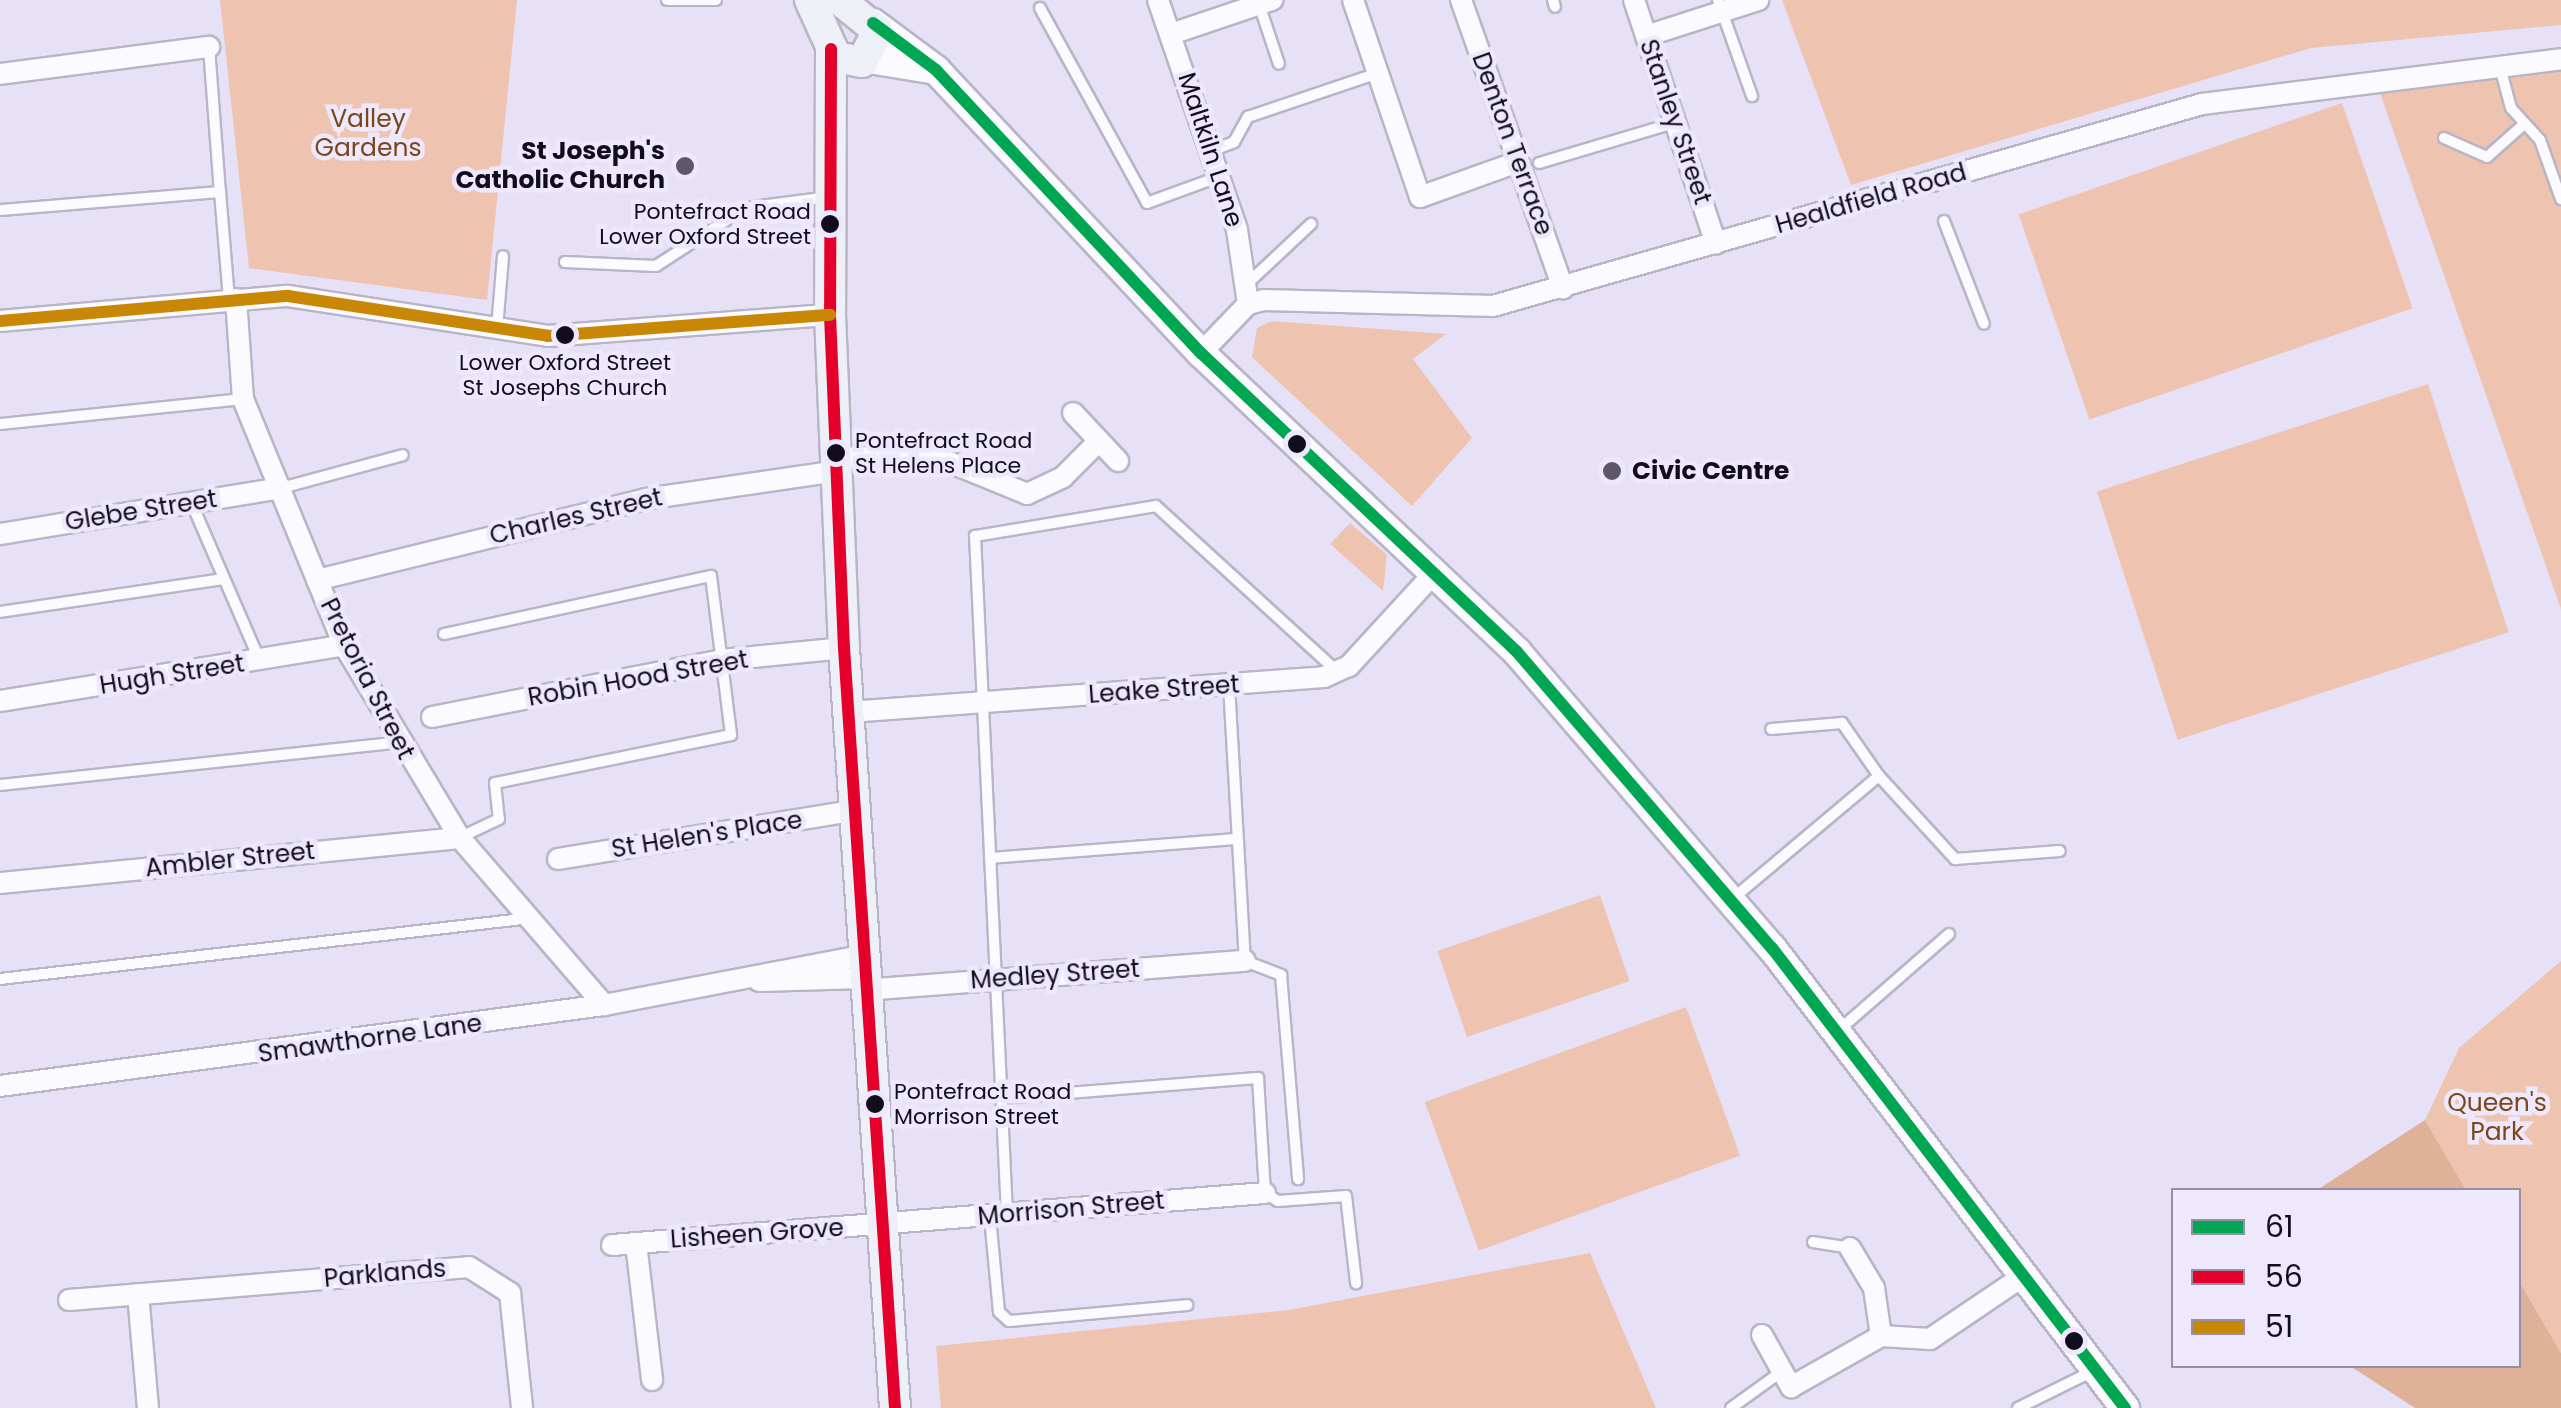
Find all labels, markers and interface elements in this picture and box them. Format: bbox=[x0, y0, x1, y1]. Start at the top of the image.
street label: Stanley Street bbox=[1633, 36, 1717, 208]
street label: Denton Terrace bbox=[1465, 49, 1559, 239]
street label: Maltkiln Lane bbox=[1171, 69, 1249, 231]
park label: Valley Gardens bbox=[314, 105, 422, 164]
place label: St Joseph's Catholic Church bbox=[455, 137, 665, 196]
marker: St Joseph's Catholic Church bbox=[674, 155, 696, 177]
street label: Healdfield Road bbox=[1772, 157, 1970, 241]
place label: Pontefract Road Lower Oxford Street bbox=[599, 198, 811, 250]
marker: Pontefract Road Lower Oxford Street bbox=[820, 214, 840, 234]
marker: Lower Oxford Street St Josephs Church bbox=[555, 325, 575, 345]
place label: Lower Oxford Street St Josephs Church bbox=[459, 349, 671, 401]
place label: Pontefract Road St Helens Place bbox=[855, 427, 1032, 478]
unlabelled marker bbox=[1287, 434, 1307, 454]
marker: Pontefract Road St Helens Place bbox=[826, 443, 846, 463]
place label: Civic Centre bbox=[1632, 456, 1789, 486]
marker: Civic Centre bbox=[1601, 460, 1623, 482]
street label: Charles Street bbox=[487, 483, 665, 551]
street label: Glebe Street bbox=[63, 484, 219, 538]
street label: Pretoria Street bbox=[314, 593, 420, 765]
street label: Robin Hood Street bbox=[526, 645, 750, 713]
street label: Hugh Street bbox=[98, 649, 246, 701]
street label: Leake Street bbox=[1087, 670, 1241, 710]
street label: St Helen's Place bbox=[609, 805, 805, 865]
street label: Ambler Street bbox=[144, 836, 316, 884]
street label: Medley Street bbox=[969, 954, 1141, 996]
street label: Smawthorne Lane bbox=[256, 1008, 484, 1070]
place label: Pontefract Road Morrison Street bbox=[894, 1078, 1071, 1130]
park label: Queen's Park bbox=[2447, 1089, 2547, 1148]
marker: Pontefract Road Morrison Street bbox=[865, 1094, 885, 1114]
street label: Morrison Street bbox=[976, 1186, 1166, 1232]
legend bbox=[2171, 1188, 2521, 1368]
text: 61 bbox=[2265, 1205, 2294, 1248]
street label: Lisheen Grove bbox=[669, 1213, 845, 1255]
street label: Parklands bbox=[323, 1254, 447, 1294]
text: 56 bbox=[2265, 1255, 2303, 1298]
text: 51 bbox=[2265, 1305, 2293, 1348]
unlabelled marker bbox=[2064, 1331, 2084, 1351]

